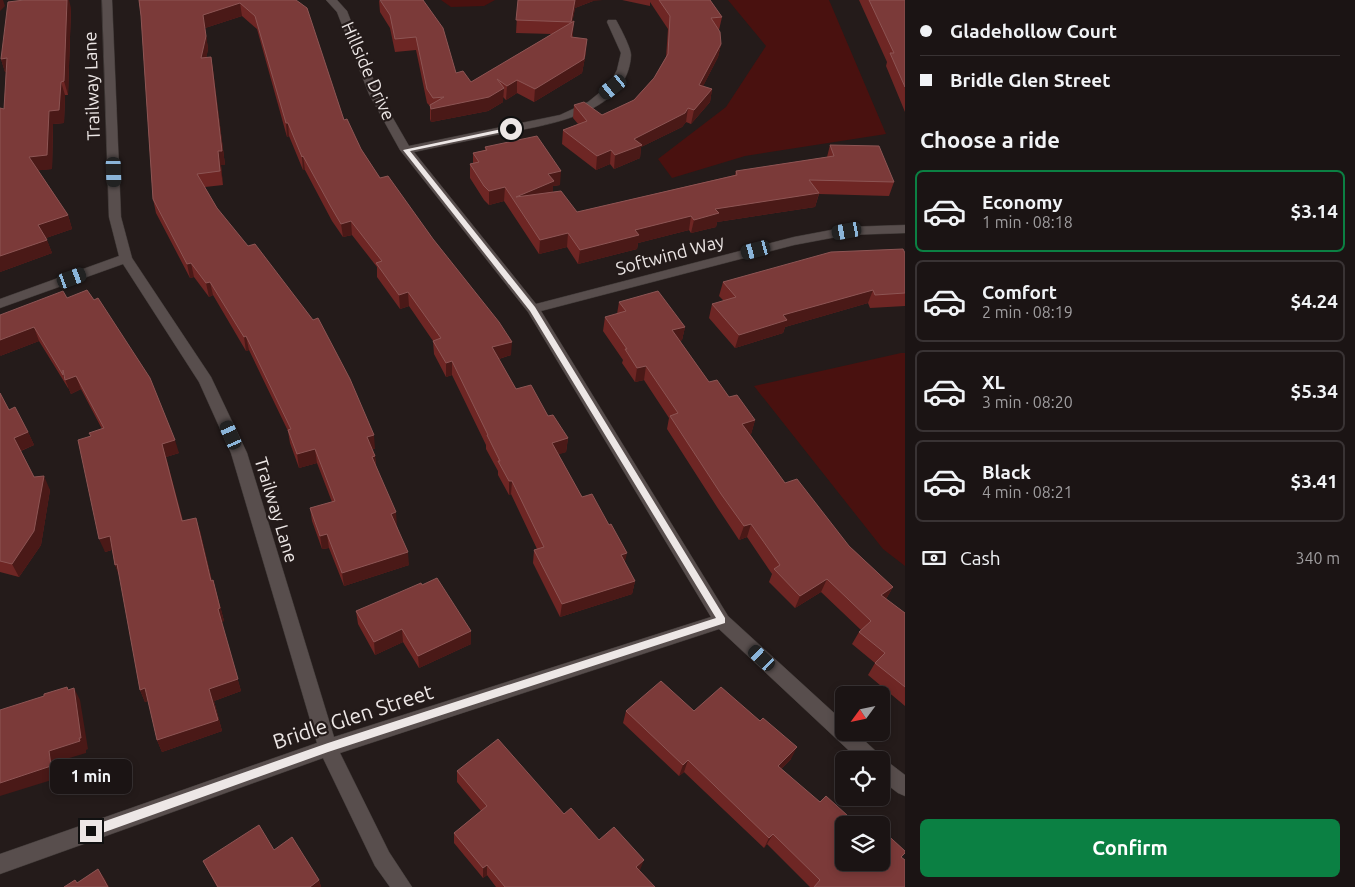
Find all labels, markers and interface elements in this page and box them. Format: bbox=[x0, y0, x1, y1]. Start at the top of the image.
street label: Hillside Drive bbox=[338, 18, 400, 123]
text: Gladehollow Court bbox=[950, 20, 1117, 42]
street label: Trailway Lane bbox=[79, 31, 103, 141]
text: Bridle Glen Street bbox=[950, 69, 1110, 91]
car bbox=[596, 72, 629, 102]
route start bbox=[500, 118, 522, 140]
text: Choose a ride bbox=[920, 127, 1060, 152]
car bbox=[105, 157, 122, 187]
icon: car bbox=[922, 189, 967, 234]
text: Economy bbox=[982, 191, 1063, 213]
text: $3.14 bbox=[1290, 200, 1338, 222]
text: 1 min · 08:18 bbox=[982, 213, 1073, 231]
car bbox=[830, 221, 863, 241]
street label: Softwind Way bbox=[613, 230, 726, 278]
car bbox=[739, 239, 772, 261]
car bbox=[55, 266, 88, 290]
icon: car bbox=[922, 279, 967, 324]
text: Comfort bbox=[982, 281, 1057, 303]
text: $4.24 bbox=[1290, 290, 1338, 312]
text: 2 min · 08:19 bbox=[982, 303, 1073, 321]
icon: car bbox=[922, 369, 967, 414]
text: XL bbox=[982, 371, 1005, 393]
text: $5.34 bbox=[1290, 380, 1338, 402]
text: 3 min · 08:20 bbox=[982, 393, 1073, 411]
car bbox=[218, 418, 243, 452]
street label: Trailway Lane bbox=[251, 455, 302, 565]
icon: car bbox=[922, 459, 967, 504]
text: Black bbox=[982, 461, 1031, 483]
text: $3.41 bbox=[1290, 470, 1338, 492]
text: 4 min · 08:21 bbox=[982, 483, 1073, 501]
icon: cash bbox=[920, 544, 948, 572]
text: Cash bbox=[960, 547, 1001, 569]
text: 340 m bbox=[1295, 549, 1340, 567]
car bbox=[745, 642, 778, 674]
street label: Bridle Glen Street bbox=[270, 679, 436, 753]
north arrow bbox=[835, 686, 890, 741]
map controls bbox=[835, 686, 890, 871]
button: locate bbox=[835, 751, 890, 806]
callout: 1 min bbox=[50, 758, 132, 794]
text: 1 min bbox=[71, 767, 111, 785]
button: layers bbox=[835, 816, 890, 871]
button: Confirm bbox=[920, 819, 1340, 877]
route end bbox=[80, 820, 102, 842]

